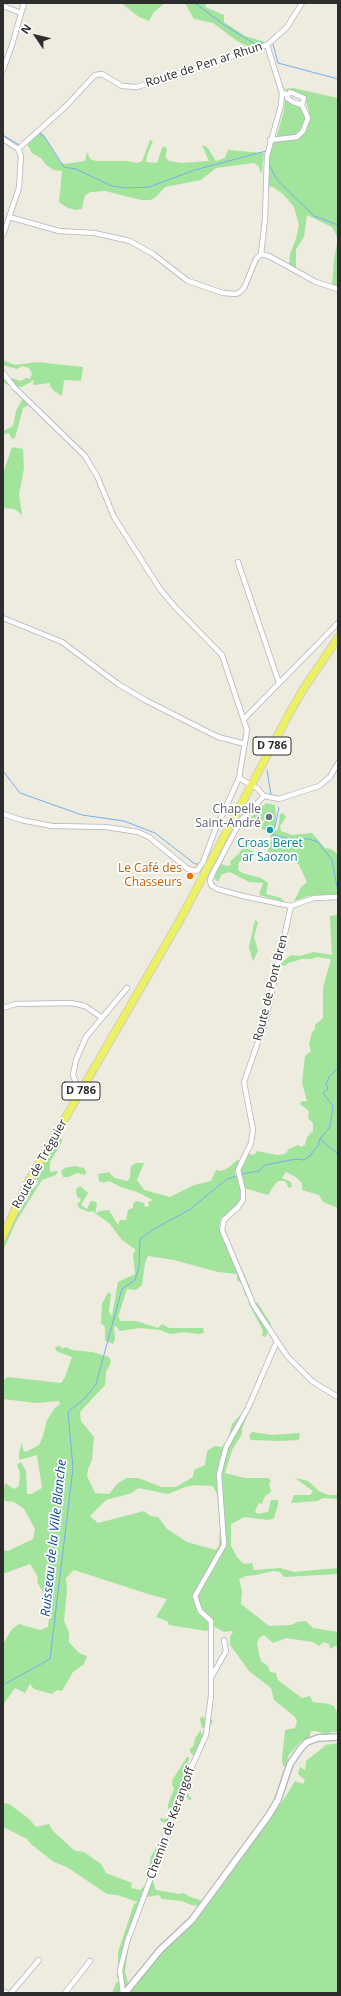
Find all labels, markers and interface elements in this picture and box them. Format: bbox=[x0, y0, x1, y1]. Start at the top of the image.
north arrow bbox=[16, 16, 56, 56]
text: N bbox=[17, 21, 34, 37]
street label: Route de Pen ar Rhun bbox=[144, 39, 264, 91]
road number: D 786 bbox=[253, 737, 291, 755]
place label: Chapelle Saint-André bbox=[195, 803, 261, 831]
marker: Chapelle Saint-André bbox=[264, 812, 274, 822]
marker: Croas Beret ar Saozon bbox=[265, 825, 275, 835]
place label: Croas Beret ar Saozon bbox=[237, 837, 303, 865]
place label: Le Café des Chasseurs bbox=[118, 862, 182, 890]
marker: Le Café des Chasseurs bbox=[185, 871, 195, 881]
street label: Route de Pont Bren bbox=[251, 933, 291, 1043]
road number: D 786 bbox=[62, 1082, 100, 1100]
street label: Route de Tréguier bbox=[9, 1117, 71, 1211]
water label: Ruisseau de la Ville Blanche bbox=[38, 1459, 70, 1617]
street label: Chemin de Kerangoff bbox=[144, 1765, 198, 1881]

